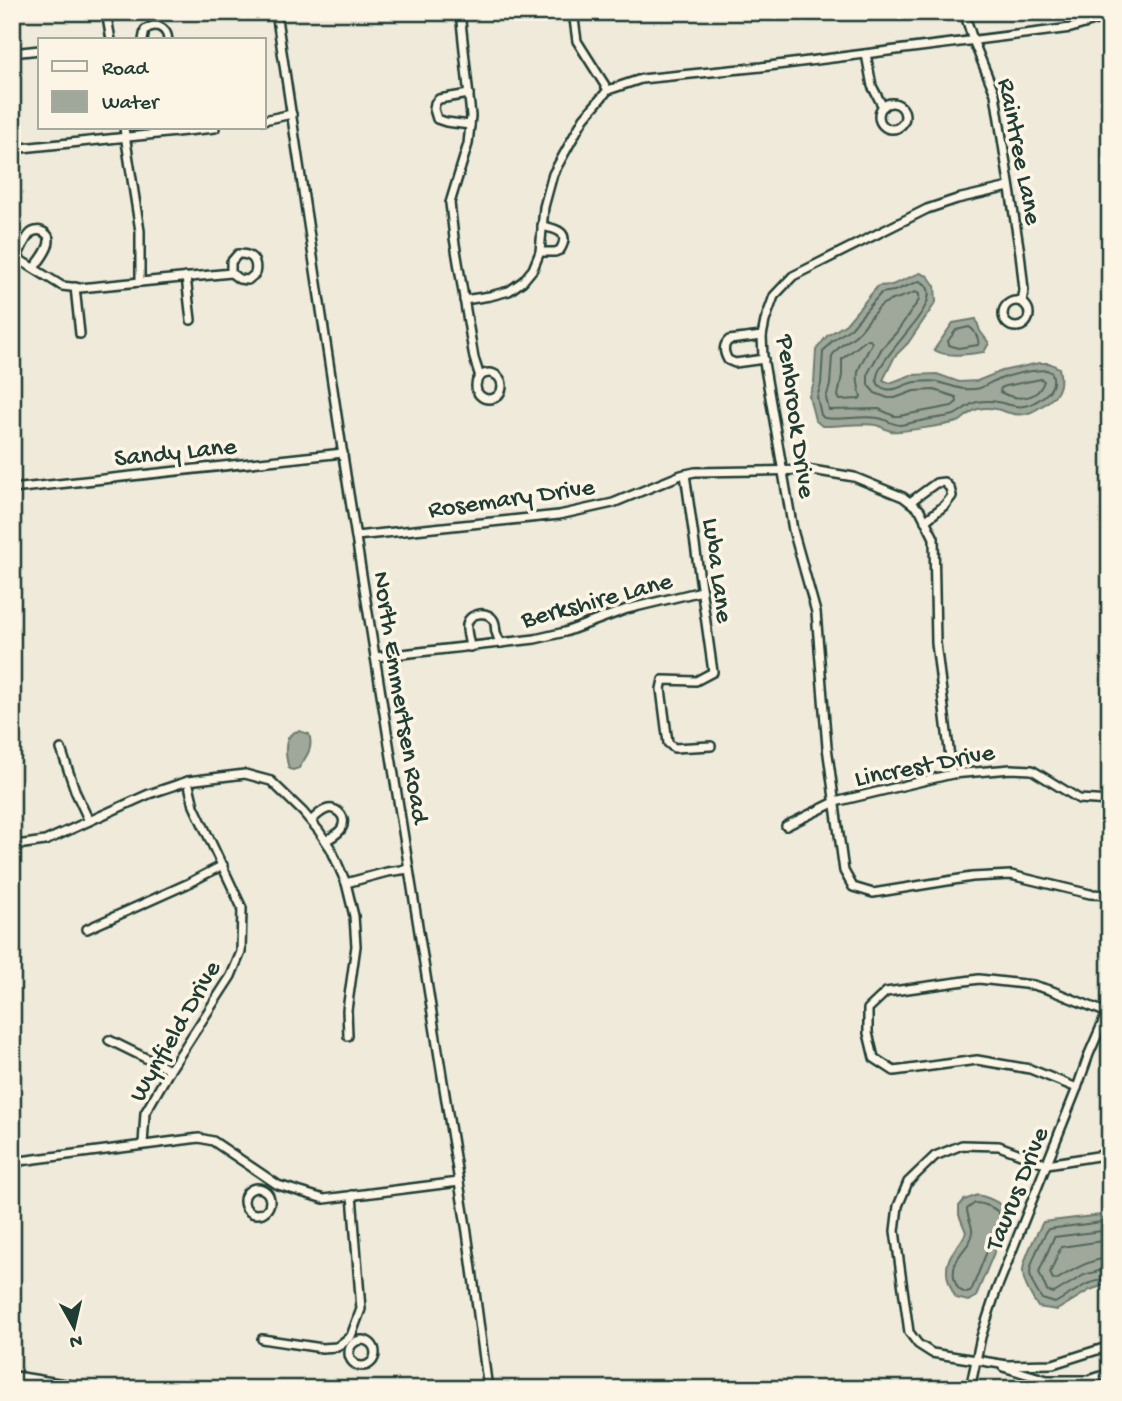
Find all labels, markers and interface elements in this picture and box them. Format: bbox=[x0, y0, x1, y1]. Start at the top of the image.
legend bbox=[38, 38, 266, 130]
text: Road bbox=[102, 58, 150, 83]
street label: Raintree Lane bbox=[988, 76, 1047, 228]
text: Water bbox=[102, 92, 160, 117]
street label: Penbrook Drive bbox=[767, 332, 820, 501]
street label: Sandy Lane bbox=[113, 433, 239, 476]
street label: Rosemary Drive bbox=[426, 473, 597, 527]
street label: Luba Lane bbox=[693, 516, 738, 626]
street label: Berkshire Lane bbox=[517, 567, 677, 638]
street label: North Emmertsen Road bbox=[363, 569, 434, 828]
street label: Lincrest Drive bbox=[852, 739, 998, 796]
street label: Wynfield Drive bbox=[124, 956, 230, 1108]
street label: Taurus Drive bbox=[980, 1123, 1058, 1258]
north arrow bbox=[38, 1292, 108, 1362]
text: N bbox=[68, 1328, 84, 1353]

